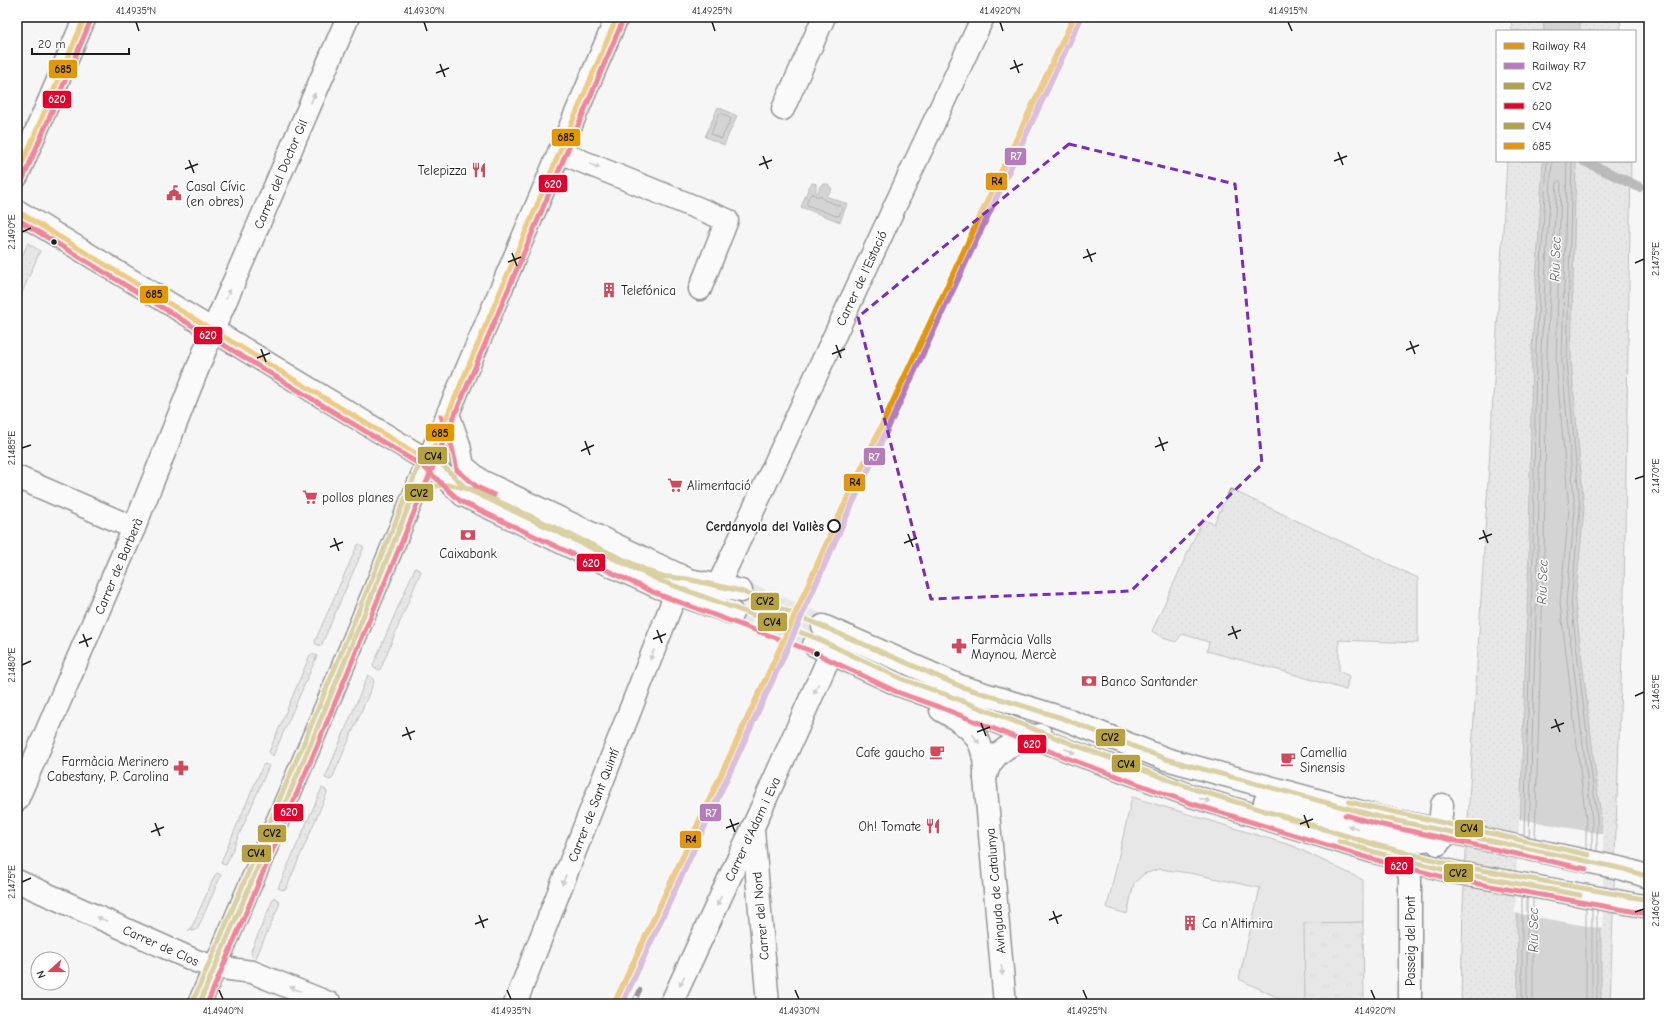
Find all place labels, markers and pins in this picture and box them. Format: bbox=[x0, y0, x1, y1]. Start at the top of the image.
restaurant icon: Telepizza bbox=[470, 161, 488, 179]
place label: Telepizza bbox=[418, 163, 467, 178]
place label: Casal Cívic (en obres) bbox=[186, 179, 246, 209]
public building icon: Casal Cívic (en obres) bbox=[165, 184, 183, 202]
unlabelled marker bbox=[49, 237, 59, 247]
building icon: Telefónica bbox=[600, 281, 618, 299]
place label: Telefónica bbox=[621, 283, 676, 298]
supermarket icon: Alimentació bbox=[666, 476, 684, 494]
place label: Alimentació bbox=[687, 478, 751, 493]
supermarket icon: pollos planes bbox=[301, 488, 319, 506]
place label: pollos planes bbox=[322, 490, 394, 505]
place label: Cerdanyola del Vallès bbox=[706, 519, 824, 534]
marker: Cerdanyola del Vallès bbox=[827, 519, 841, 533]
bank icon: Caixabank bbox=[459, 526, 477, 544]
place label: Caixabank bbox=[439, 546, 497, 561]
place label: Farmàcia Valls Maynou, Mercè bbox=[971, 632, 1057, 662]
pharmacy icon: Farmàcia Valls Maynou, Mercè bbox=[950, 637, 968, 655]
unlabelled marker bbox=[812, 649, 822, 659]
bank icon: Banco Santander bbox=[1080, 672, 1098, 690]
place label: Banco Santander bbox=[1101, 674, 1198, 689]
cafe icon: Cafe gaucho bbox=[928, 743, 946, 761]
place label: Cafe gaucho bbox=[856, 745, 925, 760]
place label: Camellia Sinensis bbox=[1300, 745, 1347, 775]
cafe icon: Camellia Sinensis bbox=[1279, 750, 1297, 768]
place label: Farmàcia Merinero Cabestany, P. Carolina bbox=[47, 754, 169, 784]
pharmacy icon: Farmàcia Merinero Cabestany, P. Carolina bbox=[172, 759, 190, 777]
restaurant icon: Oh! Tomate bbox=[924, 817, 942, 835]
place label: Oh! Tomate bbox=[858, 819, 921, 834]
building icon: Ca n'Altimira bbox=[1181, 914, 1199, 932]
place label: Ca n'Altimira bbox=[1202, 916, 1273, 931]

